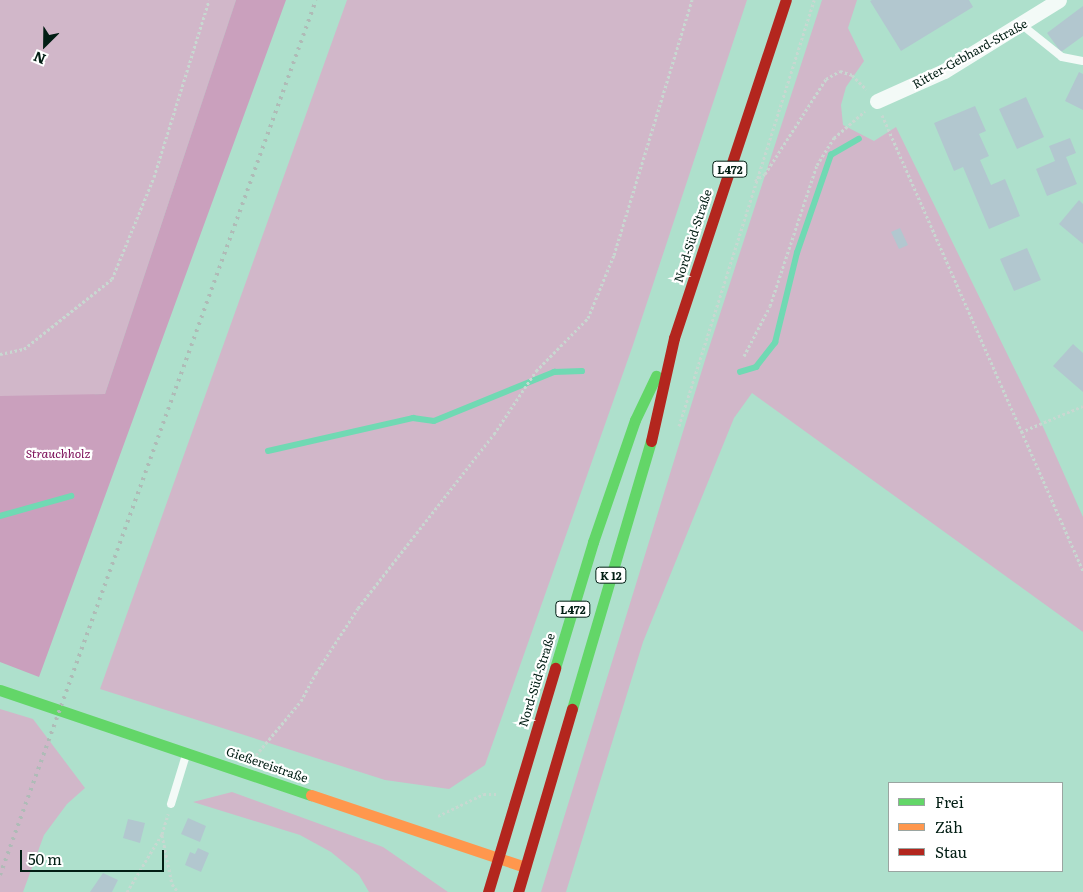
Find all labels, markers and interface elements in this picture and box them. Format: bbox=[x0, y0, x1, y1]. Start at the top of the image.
street label: Ritter-Gebhard-Straße bbox=[910, 16, 1030, 92]
north arrow bbox=[20, 20, 70, 70]
text: N bbox=[30, 47, 48, 70]
road number: L472 bbox=[711, 160, 749, 178]
street label: Nord-Süd-Straße bbox=[671, 188, 715, 284]
park label: Strauchholz bbox=[26, 447, 90, 461]
road number: K 12 bbox=[595, 566, 627, 584]
road number: L472 bbox=[554, 600, 592, 618]
street label: Nord-Süd-Straße bbox=[516, 631, 558, 729]
street label: Gießereistraße bbox=[224, 744, 310, 786]
legend bbox=[888, 782, 1063, 872]
text: Frei bbox=[935, 790, 964, 813]
text: Zäh bbox=[935, 815, 963, 838]
scale bar bbox=[22, 840, 166, 872]
text: Stau bbox=[935, 840, 967, 863]
text: 50 m bbox=[28, 847, 62, 870]

